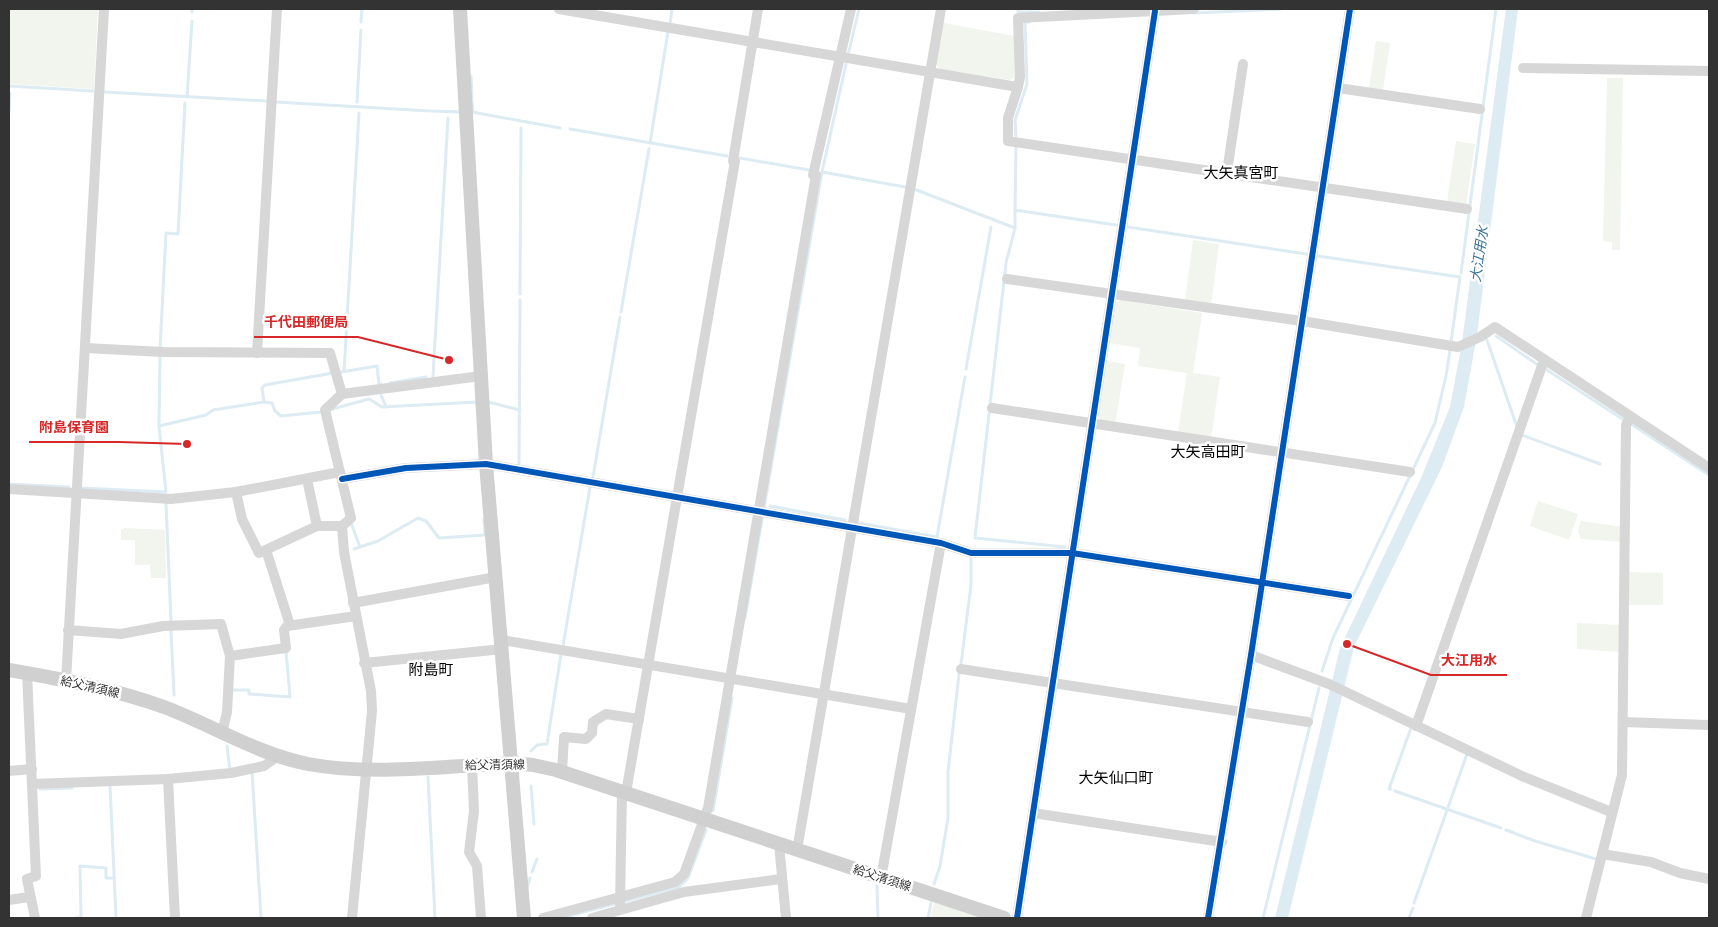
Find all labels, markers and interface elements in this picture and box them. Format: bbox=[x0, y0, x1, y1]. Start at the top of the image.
district label: 大矢真宮町 bbox=[1203, 164, 1279, 181]
water label: 大江用水 bbox=[1467, 223, 1491, 283]
callout: 千代田郵便局 bbox=[254, 308, 358, 337]
text: 千代田郵便局 bbox=[264, 314, 348, 330]
callout: 附島保育園 bbox=[29, 413, 119, 442]
text: 附島保育園 bbox=[39, 419, 109, 435]
district label: 大矢高田町 bbox=[1170, 443, 1246, 460]
callout: 大江用水 bbox=[1431, 646, 1507, 675]
text: 大江用水 bbox=[1441, 652, 1497, 668]
district label: 附島町 bbox=[408, 661, 454, 678]
street label: 給父清須線 bbox=[59, 673, 121, 700]
street label: 給父清須線 bbox=[465, 757, 525, 772]
district label: 大矢仙口町 bbox=[1078, 769, 1154, 786]
street label: 給父清須線 bbox=[852, 862, 913, 893]

